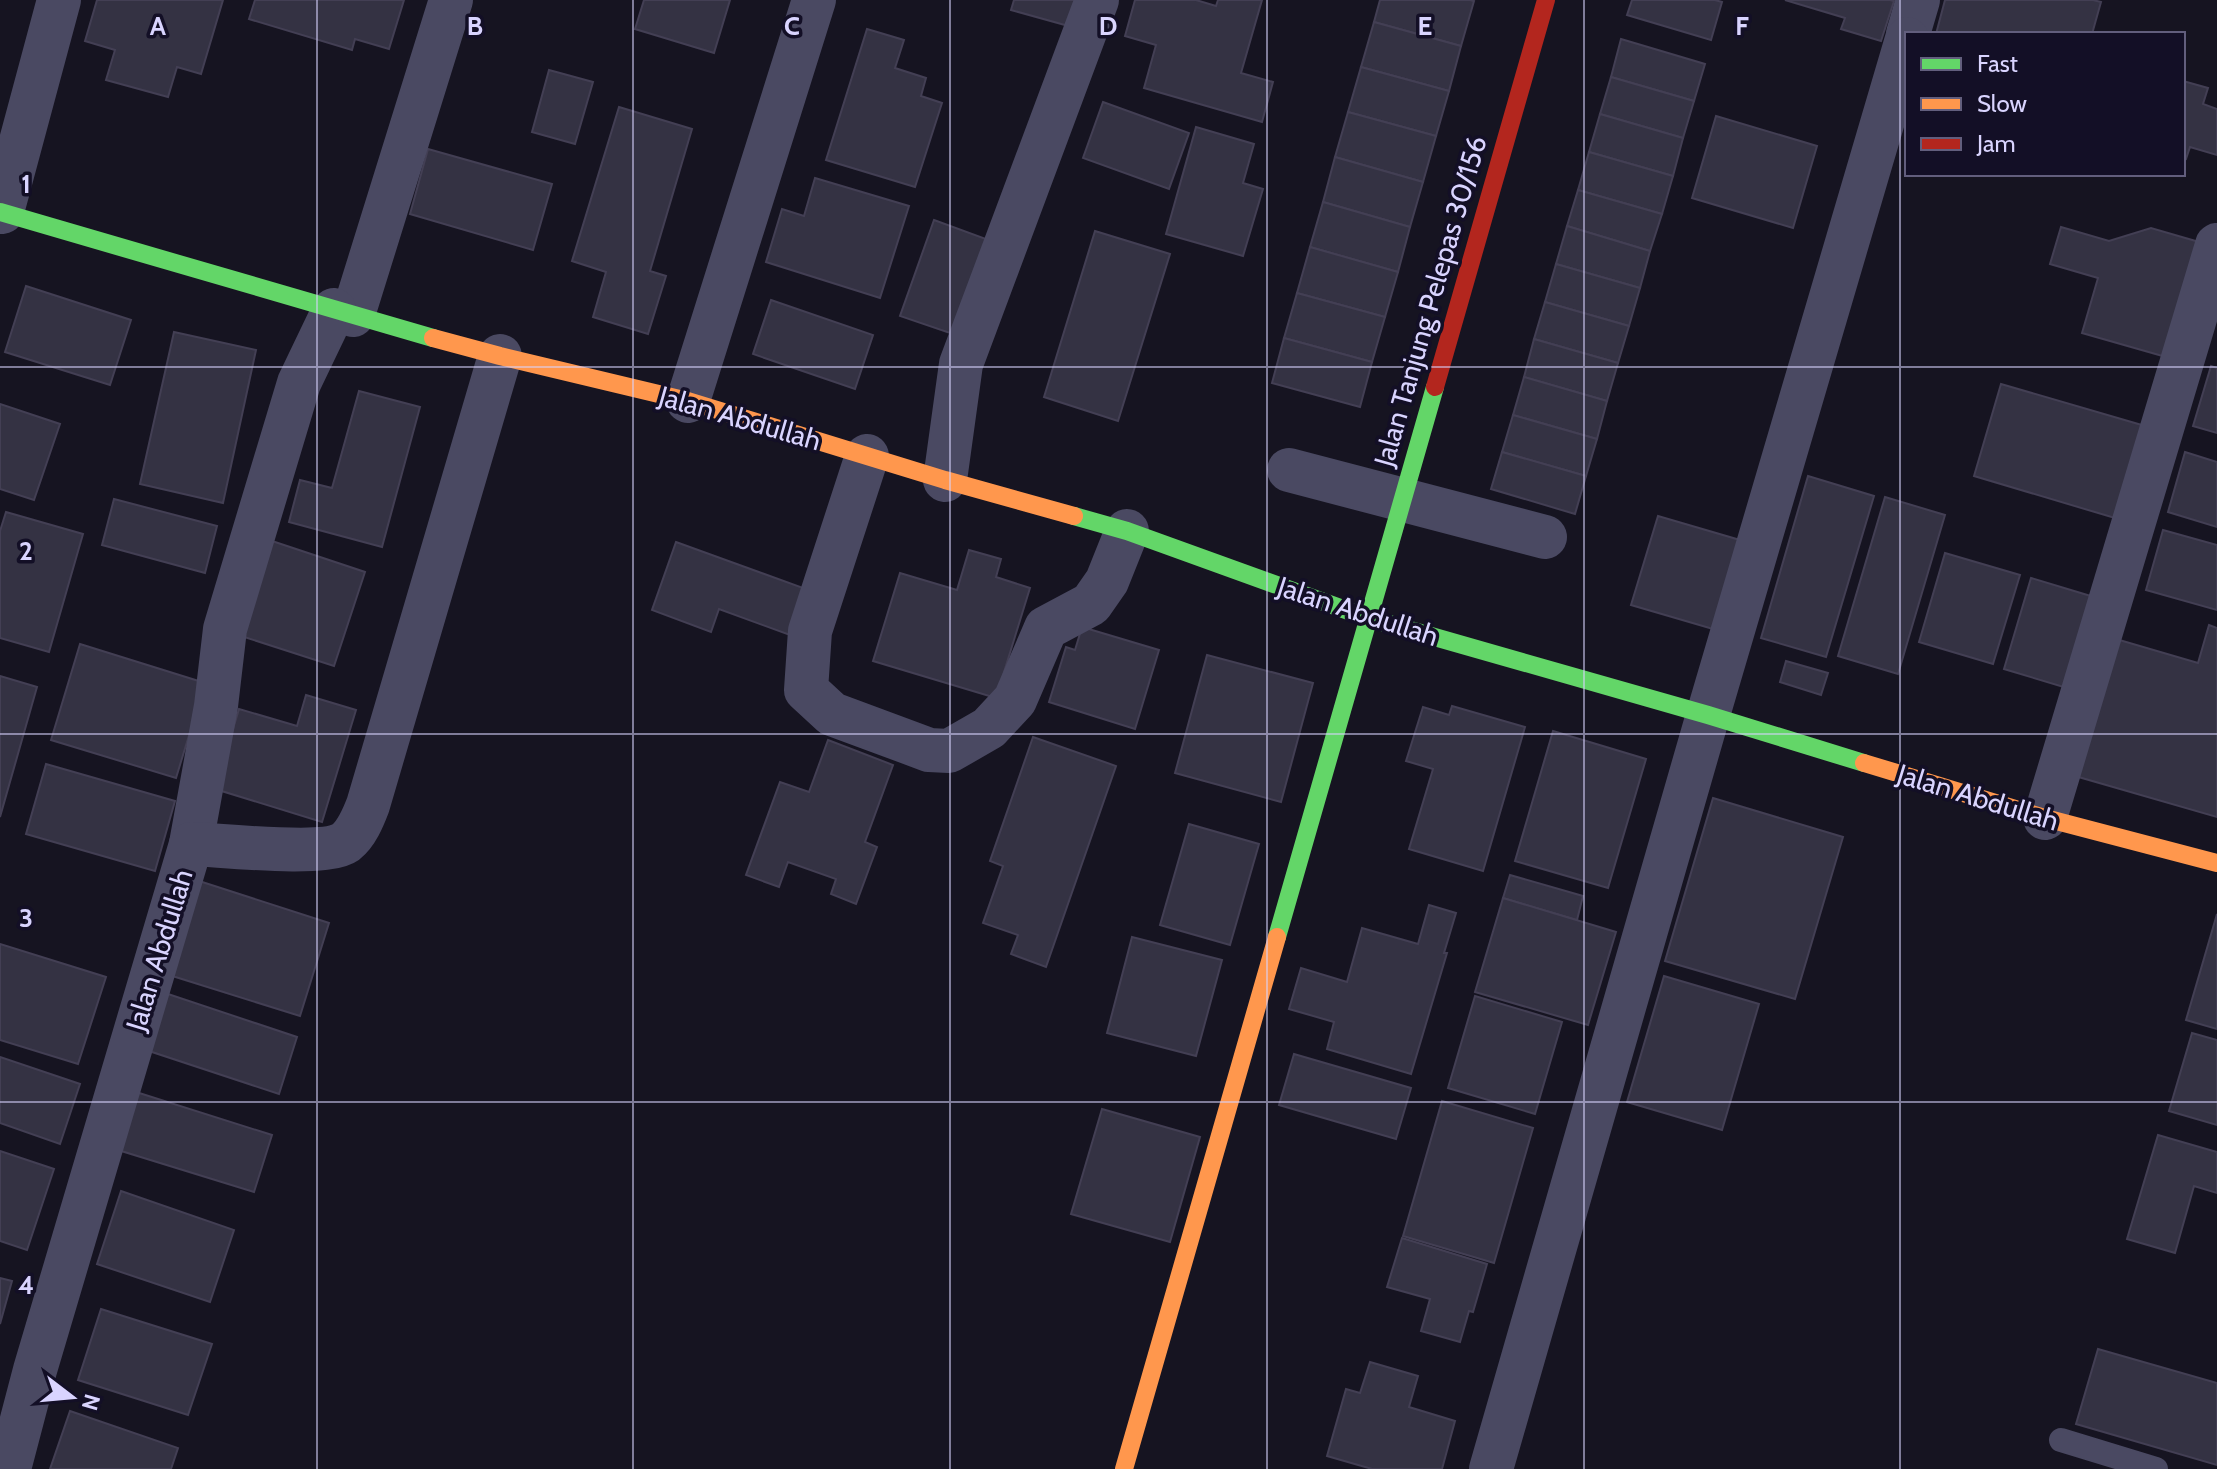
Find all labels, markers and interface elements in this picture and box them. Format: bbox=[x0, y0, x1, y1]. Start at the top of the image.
text: A bbox=[150, 10, 167, 42]
text: B bbox=[467, 10, 483, 42]
text: C bbox=[784, 10, 800, 42]
text: D bbox=[1099, 10, 1117, 42]
text: E bbox=[1418, 10, 1432, 42]
text: F bbox=[1735, 10, 1749, 42]
legend bbox=[1905, 32, 2185, 176]
text: Fast bbox=[1977, 49, 2018, 78]
text: Slow bbox=[1977, 89, 2027, 118]
text: Jam bbox=[1976, 129, 2015, 158]
street label: Jalan Tanjung Pelepas 30/156 bbox=[1366, 132, 1494, 471]
text: 1 bbox=[21, 168, 31, 200]
street label: Jalan Abdullah bbox=[654, 378, 825, 457]
text: 2 bbox=[19, 535, 33, 567]
street label: Jalan Abdullah bbox=[1272, 569, 1443, 653]
street label: Jalan Abdullah bbox=[1892, 756, 2063, 838]
street label: Jalan Abdullah bbox=[118, 865, 200, 1036]
text: 3 bbox=[19, 902, 33, 934]
text: 4 bbox=[18, 1269, 34, 1301]
north arrow bbox=[32, 1357, 112, 1437]
text: N bbox=[76, 1391, 106, 1414]

